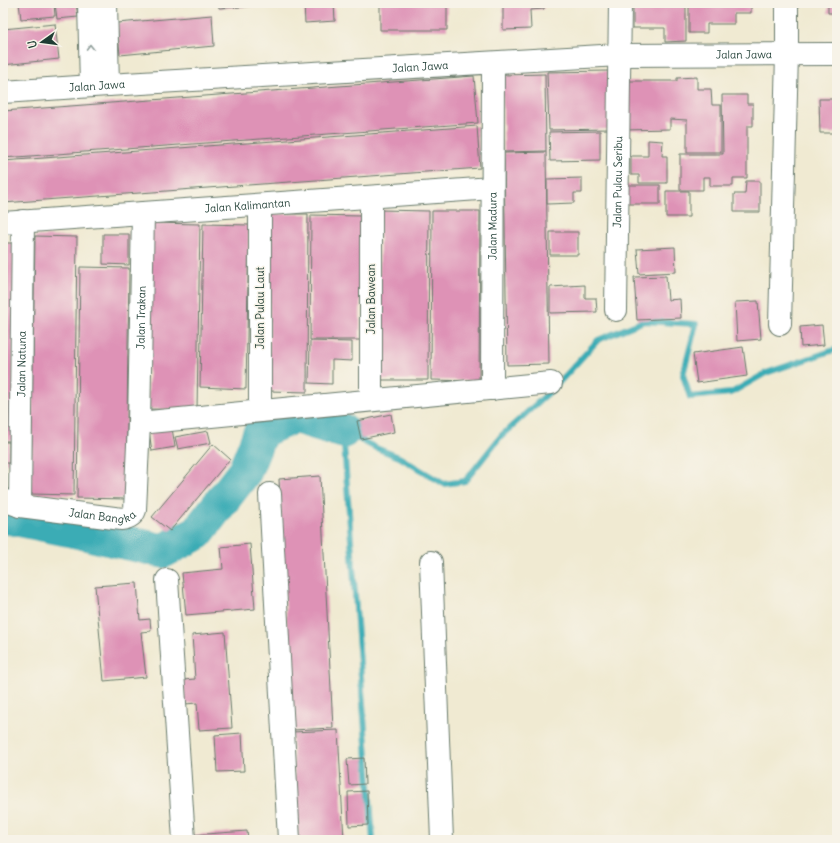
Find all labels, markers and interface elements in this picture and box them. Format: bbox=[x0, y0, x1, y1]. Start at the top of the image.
north arrow bbox=[22, 22, 62, 62]
text: U bbox=[25, 39, 40, 50]
one-way arrow bbox=[86, 44, 94, 50]
street label: Jalan Jawa bbox=[716, 47, 772, 62]
street label: Jalan Jawa bbox=[392, 58, 449, 75]
street label: Jalan Jawa bbox=[68, 77, 125, 95]
street label: Jalan Pulau Seribu bbox=[610, 135, 625, 228]
street label: Jalan Madura bbox=[485, 192, 500, 260]
street label: Jalan Kalimantan bbox=[204, 195, 291, 216]
street label: Jalan Bawean bbox=[364, 264, 378, 334]
street label: Jalan Pulau Laut bbox=[253, 266, 267, 349]
street label: Jalan Trakan bbox=[133, 286, 149, 349]
street label: Jalan Natuna bbox=[14, 331, 29, 397]
street label: Jalan Bangka bbox=[68, 505, 139, 526]

